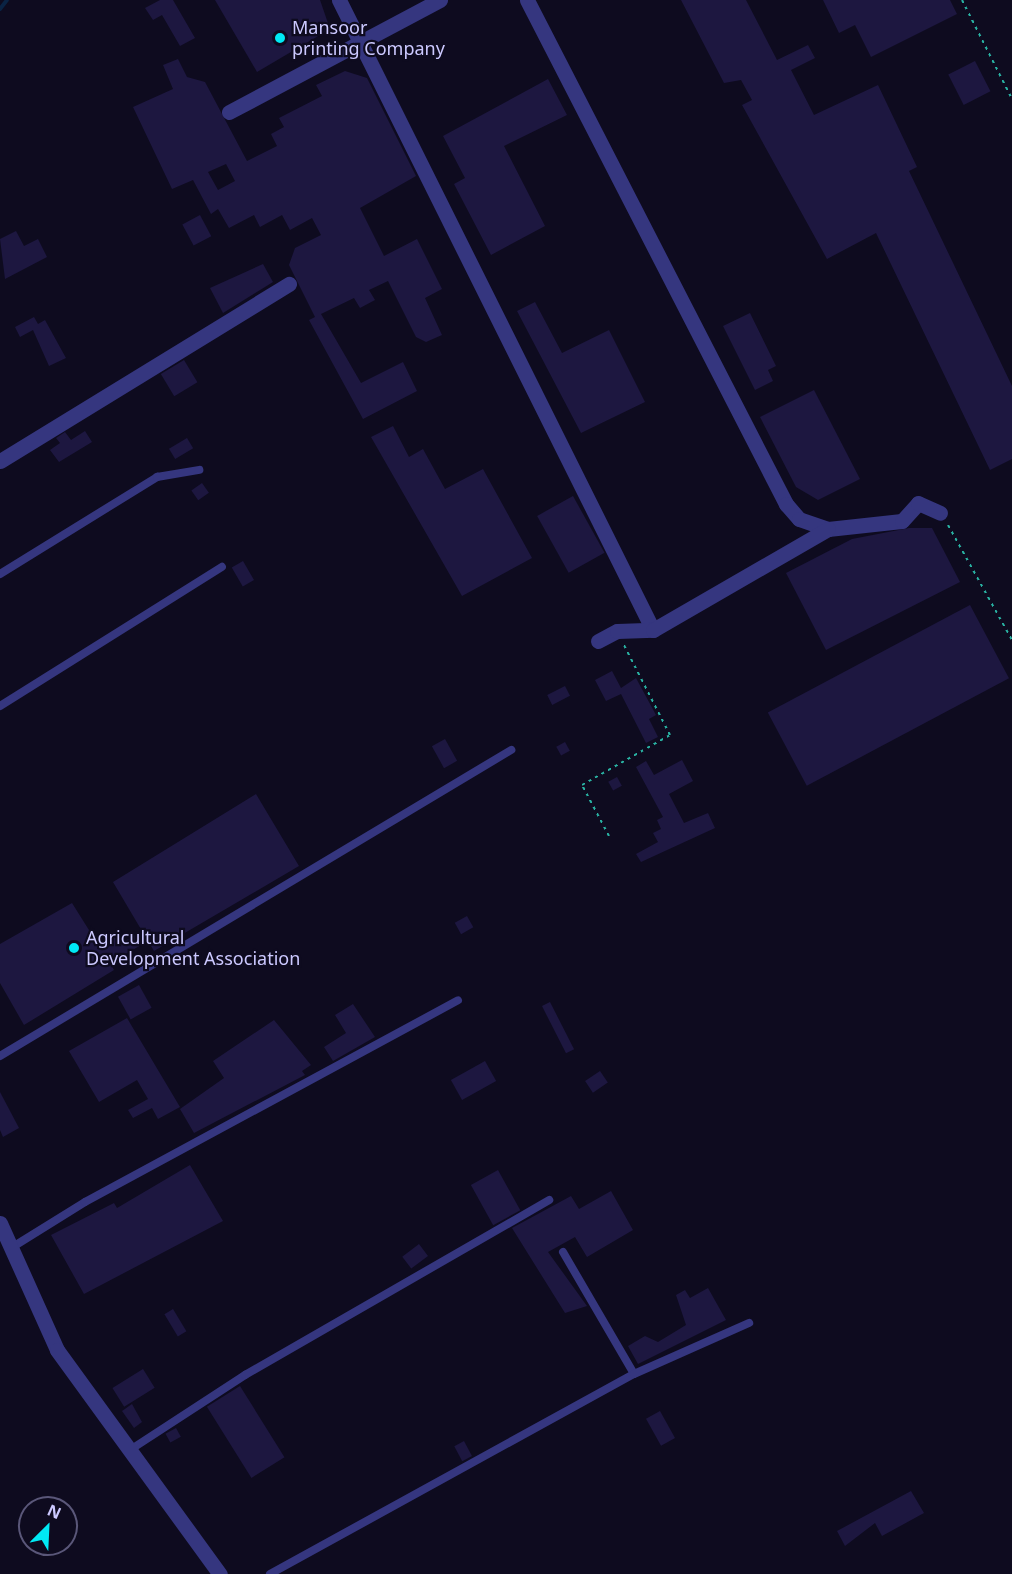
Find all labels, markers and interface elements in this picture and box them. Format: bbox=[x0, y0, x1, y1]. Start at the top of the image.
place label: Mansoor printing Company bbox=[292, 17, 445, 60]
marker: Mansoor printing Company bbox=[273, 31, 287, 45]
place label: Agricultural Development Association bbox=[86, 927, 300, 970]
marker: Agricultural Development Association bbox=[67, 941, 81, 955]
north arrow bbox=[18, 1496, 78, 1556]
text: N bbox=[44, 1499, 65, 1524]

